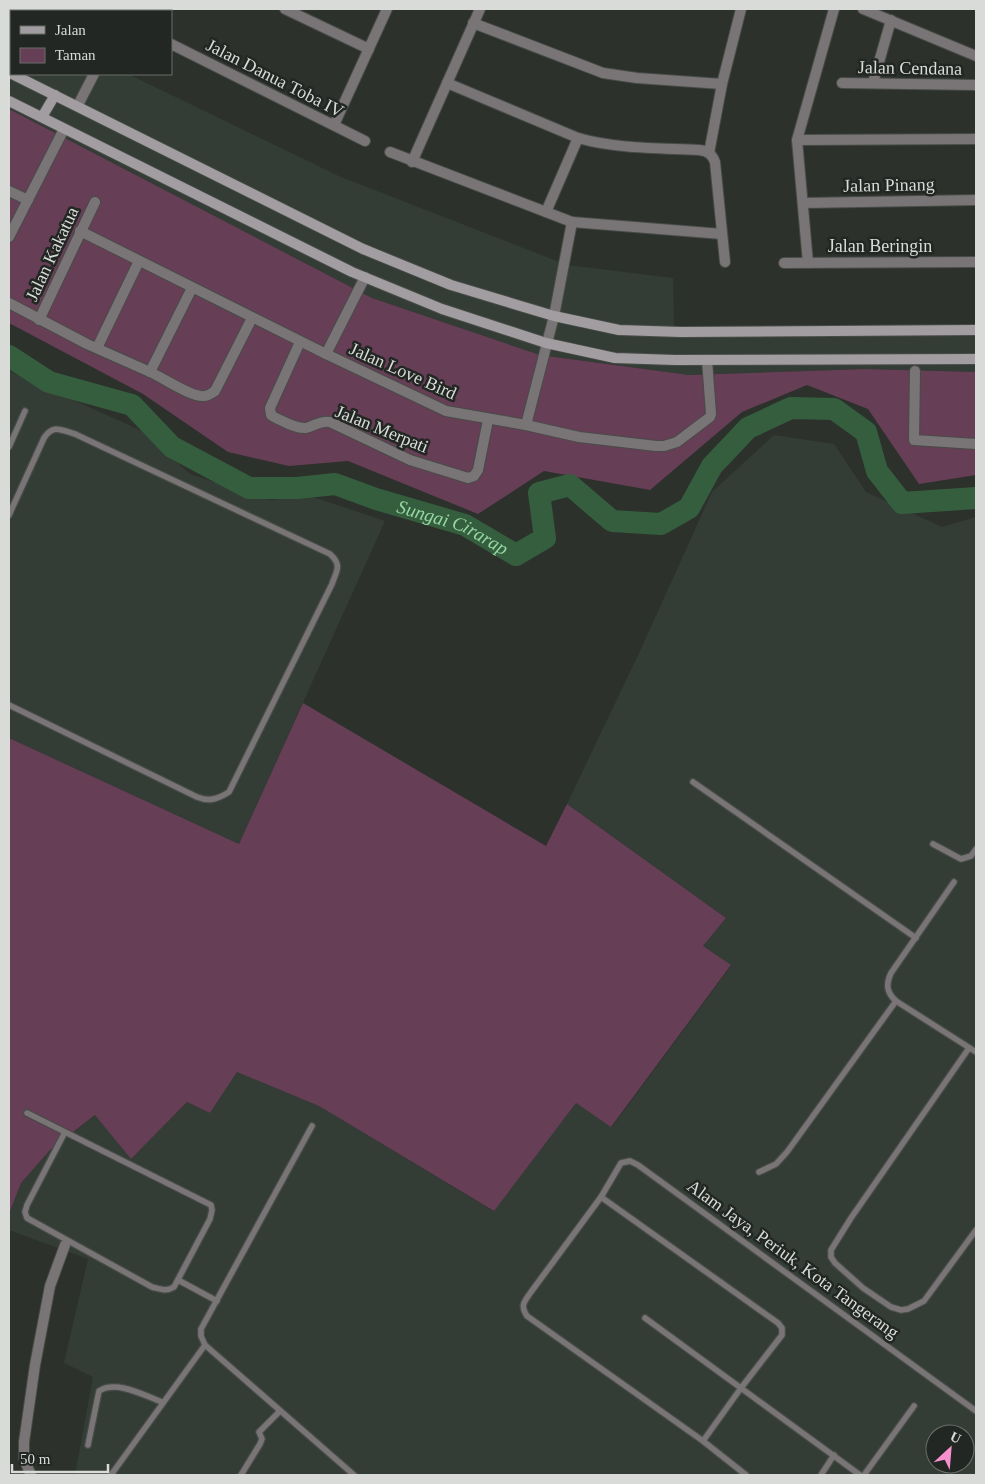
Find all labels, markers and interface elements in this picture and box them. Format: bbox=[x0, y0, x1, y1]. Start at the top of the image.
legend bbox=[10, 10, 172, 75]
text: Jalan bbox=[55, 22, 86, 38]
street label: Jalan Danua Toba IV bbox=[203, 35, 347, 121]
text: Taman bbox=[55, 47, 96, 63]
street label: Jalan Cendana bbox=[858, 57, 962, 79]
street label: Jalan Pinang bbox=[843, 174, 935, 196]
street label: Jalan Kakatua bbox=[21, 204, 83, 304]
street label: Jalan Beringin bbox=[828, 236, 932, 256]
street label: Jalan Love Bird bbox=[346, 338, 460, 404]
street label: Jalan Merpati bbox=[333, 401, 431, 457]
water label: Sungai Cirarap bbox=[395, 496, 512, 559]
street label: Alam Jaya, Periuk, Kota Tangerang bbox=[683, 1176, 903, 1342]
north arrow bbox=[925, 1424, 975, 1474]
text: U bbox=[948, 1429, 963, 1447]
scale bar bbox=[12, 1442, 109, 1474]
text: 50 m bbox=[20, 1451, 51, 1467]

